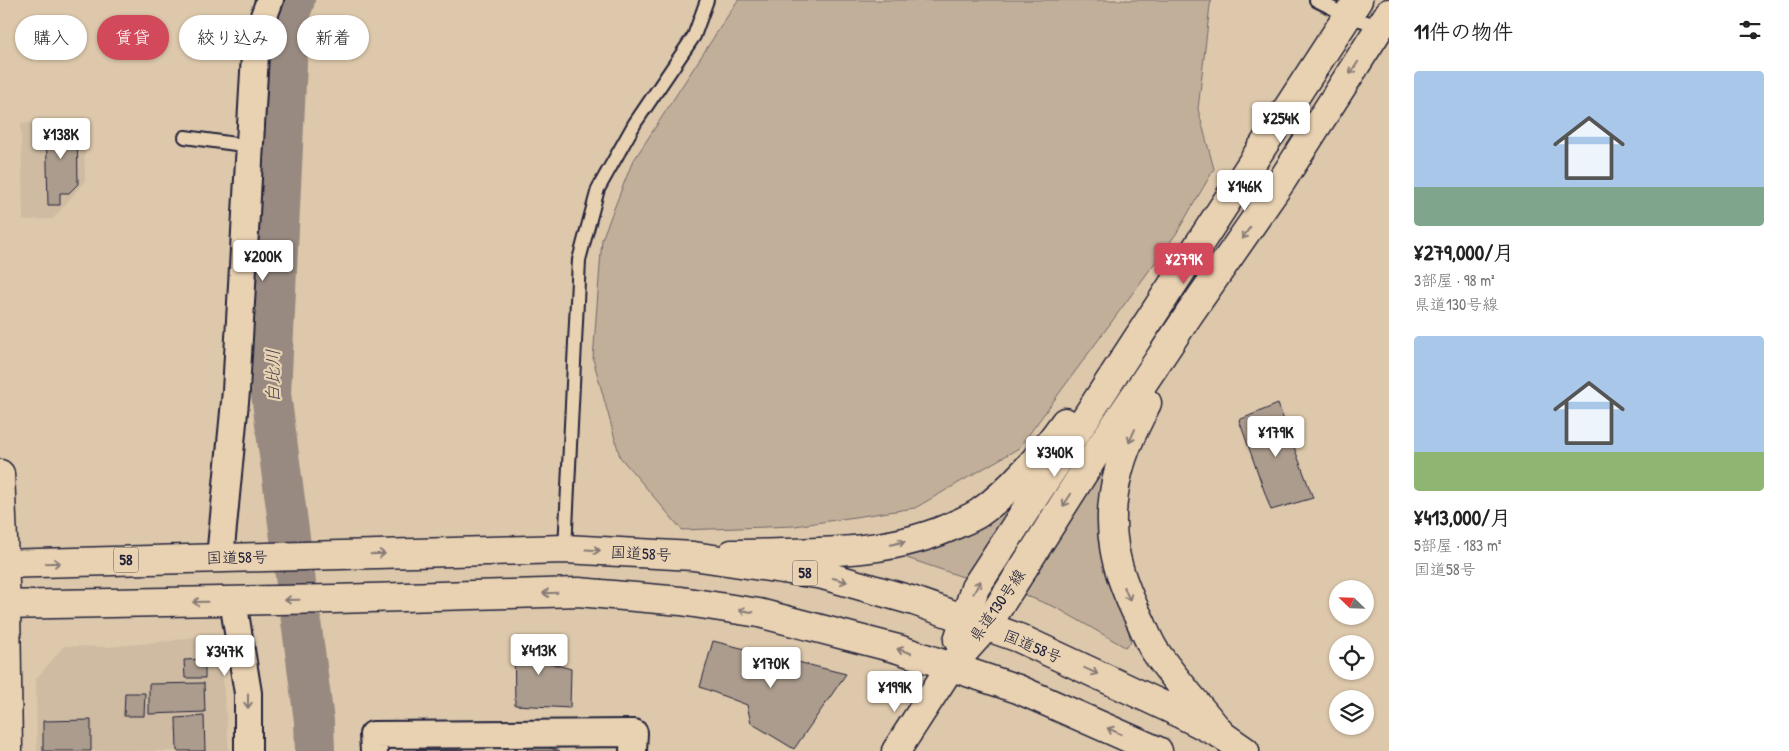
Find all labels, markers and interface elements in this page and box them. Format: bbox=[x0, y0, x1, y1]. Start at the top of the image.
chip: 購入 bbox=[15, 15, 87, 60]
chip: 賃貸 bbox=[97, 15, 169, 60]
chip: 絞り込み bbox=[179, 15, 287, 60]
chip: 新着 bbox=[297, 15, 369, 60]
icon: filters bbox=[1736, 16, 1764, 44]
text: 11件の物件 bbox=[1414, 17, 1513, 46]
one-way arrow bbox=[1349, 61, 1360, 75]
pin: ¥254K bbox=[1246, 102, 1316, 144]
icon: home bbox=[1544, 103, 1634, 193]
text: ¥254K bbox=[1263, 107, 1299, 129]
pin: ¥138K bbox=[26, 118, 96, 160]
text: ¥138K bbox=[43, 123, 79, 145]
pin: ¥146K bbox=[1210, 170, 1280, 212]
text: ¥146K bbox=[1228, 175, 1262, 197]
one-way arrow bbox=[1241, 226, 1251, 240]
text: ¥279,000/月 bbox=[1414, 238, 1514, 267]
pin: ¥200K bbox=[228, 240, 298, 282]
pin: ¥279K bbox=[1149, 242, 1219, 285]
text: ¥200K bbox=[244, 245, 282, 267]
text: ¥279K bbox=[1165, 248, 1203, 270]
text: 3部屋 · 98 m² bbox=[1414, 269, 1495, 291]
text: 県道130号線 bbox=[1414, 293, 1498, 315]
water label: 白比川 bbox=[260, 349, 285, 403]
icon: home bbox=[1544, 368, 1634, 458]
pin: ¥179K bbox=[1241, 416, 1311, 458]
text: ¥179K bbox=[1258, 421, 1294, 443]
one-way arrow bbox=[1126, 428, 1136, 443]
pin: ¥340K bbox=[1020, 436, 1090, 478]
text: ¥340K bbox=[1037, 441, 1073, 463]
one-way arrow bbox=[1061, 492, 1071, 506]
text: ¥413,000/月 bbox=[1414, 503, 1511, 532]
text: 5部屋 · 183 m² bbox=[1414, 534, 1501, 556]
one-way arrow bbox=[890, 538, 906, 547]
street label: 国道58号 bbox=[610, 540, 672, 566]
street label: 国道58号 bbox=[206, 545, 268, 569]
one-way arrow bbox=[584, 546, 600, 555]
road number: 58 bbox=[114, 548, 138, 572]
one-way arrow bbox=[370, 550, 386, 559]
one-way arrow bbox=[45, 558, 61, 567]
text: 国道58号 bbox=[1414, 558, 1476, 580]
road number: 58 bbox=[792, 560, 818, 586]
street label: 県道130号線 bbox=[964, 564, 1030, 646]
one-way arrow bbox=[832, 576, 848, 586]
one-way arrow bbox=[972, 579, 982, 594]
north arrow bbox=[1329, 580, 1374, 625]
map controls bbox=[1329, 580, 1374, 735]
one-way arrow bbox=[1123, 586, 1132, 601]
one-way arrow bbox=[542, 588, 558, 598]
one-way arrow bbox=[284, 595, 300, 605]
one-way arrow bbox=[192, 597, 208, 607]
one-way arrow bbox=[739, 606, 755, 616]
street label: 国道58号 bbox=[1000, 624, 1066, 668]
pin: ¥347K bbox=[190, 634, 260, 677]
pin: ¥413K bbox=[504, 634, 574, 676]
button: locate bbox=[1329, 635, 1374, 680]
text: ¥413K bbox=[522, 639, 556, 661]
text: ¥347K bbox=[207, 640, 243, 662]
pin: ¥170K bbox=[736, 646, 806, 689]
one-way arrow bbox=[896, 646, 912, 656]
text: ¥170K bbox=[753, 652, 789, 674]
one-way arrow bbox=[1083, 667, 1098, 677]
pin: ¥199K bbox=[860, 670, 930, 713]
text: ¥199K bbox=[878, 676, 912, 698]
button: layers bbox=[1329, 690, 1374, 735]
one-way arrow bbox=[243, 693, 253, 709]
one-way arrow bbox=[1107, 725, 1122, 735]

